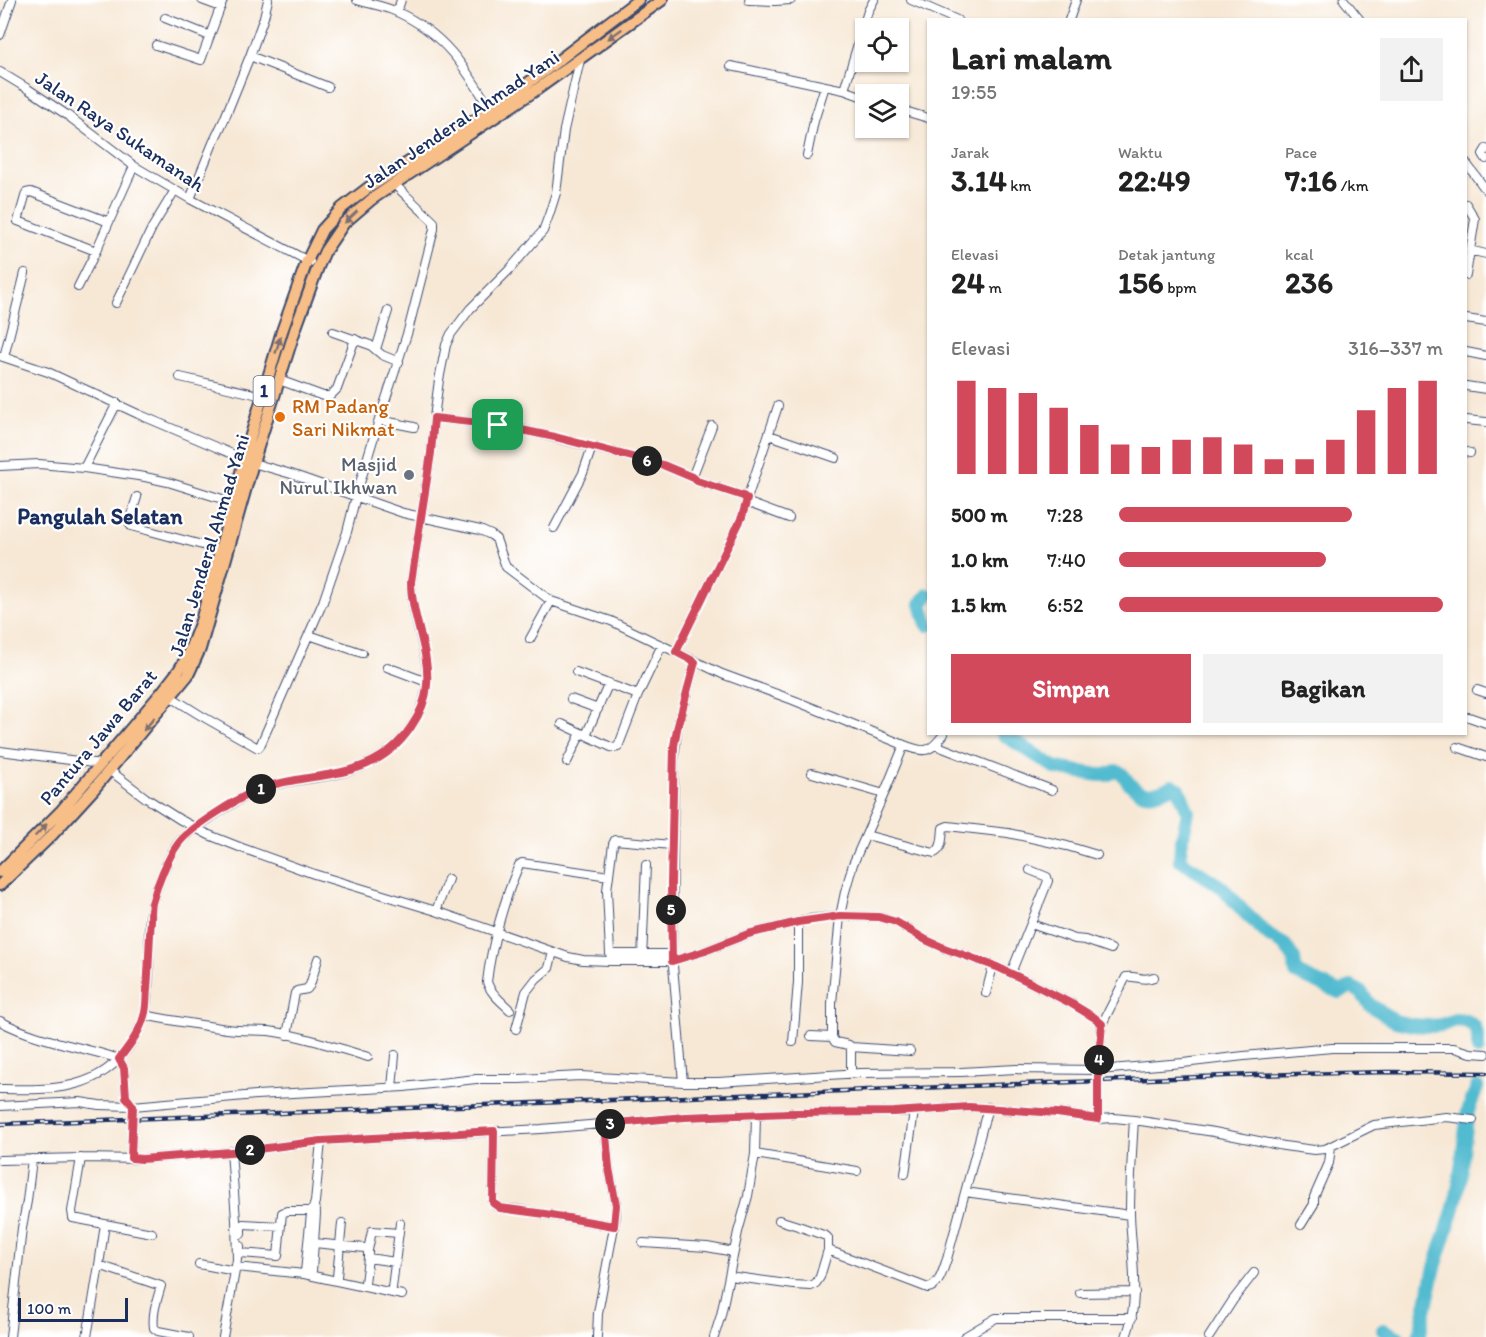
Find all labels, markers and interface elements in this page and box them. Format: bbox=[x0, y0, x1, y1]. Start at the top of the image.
map controls bbox=[855, 18, 909, 138]
button: locate bbox=[855, 18, 909, 72]
one-way arrow bbox=[608, 28, 623, 40]
text: Lari malam bbox=[951, 38, 1112, 77]
button: share bbox=[1380, 38, 1443, 101]
street label: Jalan Jenderal Ahmad Yani bbox=[359, 44, 563, 194]
street label: Jalan Raya Sukamanah bbox=[31, 65, 209, 197]
text: 19:55 bbox=[951, 80, 997, 104]
button: layers bbox=[855, 84, 909, 138]
text: Jarak bbox=[951, 143, 989, 162]
text: Waktu bbox=[1118, 143, 1162, 162]
text: Pace bbox=[1285, 143, 1317, 162]
text: 3.14 bbox=[951, 162, 1007, 199]
text: 22:49 bbox=[1118, 162, 1191, 199]
text: 7:16 bbox=[1285, 162, 1337, 199]
text: km bbox=[1007, 176, 1031, 195]
text: /km bbox=[1337, 176, 1369, 195]
one-way arrow bbox=[344, 210, 359, 223]
text: Elevasi bbox=[951, 245, 999, 264]
text: Detak jantung bbox=[1118, 245, 1215, 264]
text: kcal bbox=[1285, 245, 1313, 264]
text: 24 bbox=[951, 264, 985, 301]
text: 156 bbox=[1118, 264, 1164, 301]
text: 236 bbox=[1285, 264, 1333, 301]
text: m bbox=[985, 278, 1002, 297]
text: bpm bbox=[1164, 278, 1197, 297]
one-way arrow bbox=[274, 336, 283, 354]
text: Elevasi bbox=[951, 336, 1010, 360]
text: 316–337 m bbox=[1348, 336, 1443, 360]
road number: 1 bbox=[254, 376, 274, 406]
place label: RM Padang Sari Nikmat bbox=[292, 394, 395, 441]
pin bbox=[472, 399, 523, 450]
icon: arrive bbox=[481, 408, 514, 441]
marker: RM Padang Sari Nikmat bbox=[273, 410, 287, 424]
street label: Jalan Jenderal Ahmad Yani bbox=[164, 431, 254, 659]
pin: 6 bbox=[632, 446, 662, 476]
text: 6 bbox=[643, 451, 651, 470]
place label: Masjid Nurul Ikhwan bbox=[279, 452, 397, 499]
marker: Masjid Nurul Ikhwan bbox=[402, 468, 416, 482]
district label: Pangulah Selatan bbox=[17, 503, 183, 530]
text: 500 m bbox=[951, 503, 1007, 527]
text: 7:28 bbox=[1047, 503, 1083, 527]
text: 1.0 km bbox=[951, 548, 1008, 572]
text: 7:40 bbox=[1047, 548, 1086, 572]
text: 1.5 km bbox=[951, 593, 1007, 617]
text: 6:52 bbox=[1047, 593, 1084, 617]
button: Simpan bbox=[951, 654, 1191, 723]
button: Bagikan bbox=[1203, 654, 1443, 723]
street label: Pantura Jawa Barat bbox=[34, 664, 162, 810]
one-way arrow bbox=[142, 716, 155, 732]
pin: 1 bbox=[246, 774, 276, 804]
text: 1 bbox=[257, 779, 265, 798]
one-way arrow bbox=[34, 824, 48, 838]
pin: 5 bbox=[656, 895, 686, 925]
text: 5 bbox=[667, 900, 675, 919]
pin: 4 bbox=[1084, 1045, 1114, 1075]
text: 4 bbox=[1094, 1050, 1104, 1069]
pin: 3 bbox=[595, 1109, 625, 1139]
text: 3 bbox=[606, 1114, 614, 1133]
pin: 2 bbox=[235, 1135, 265, 1165]
text: 2 bbox=[246, 1140, 254, 1159]
scale bar bbox=[18, 1295, 128, 1322]
text: 100 m bbox=[27, 1299, 71, 1318]

